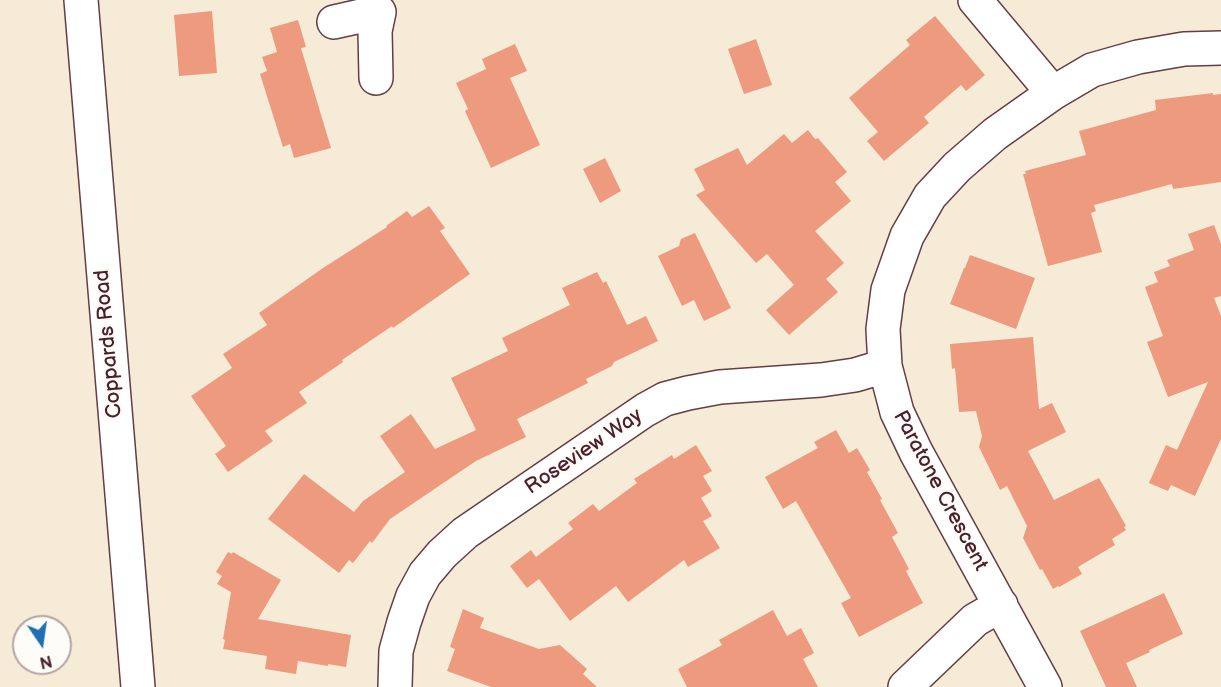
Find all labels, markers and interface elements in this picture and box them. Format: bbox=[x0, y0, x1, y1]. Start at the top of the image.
street label: Coppards Road bbox=[90, 269, 128, 419]
street label: Roseview Way bbox=[521, 403, 647, 501]
street label: Paratone Crescent bbox=[887, 407, 993, 575]
north arrow bbox=[12, 615, 72, 675]
text: N bbox=[38, 650, 54, 672]

